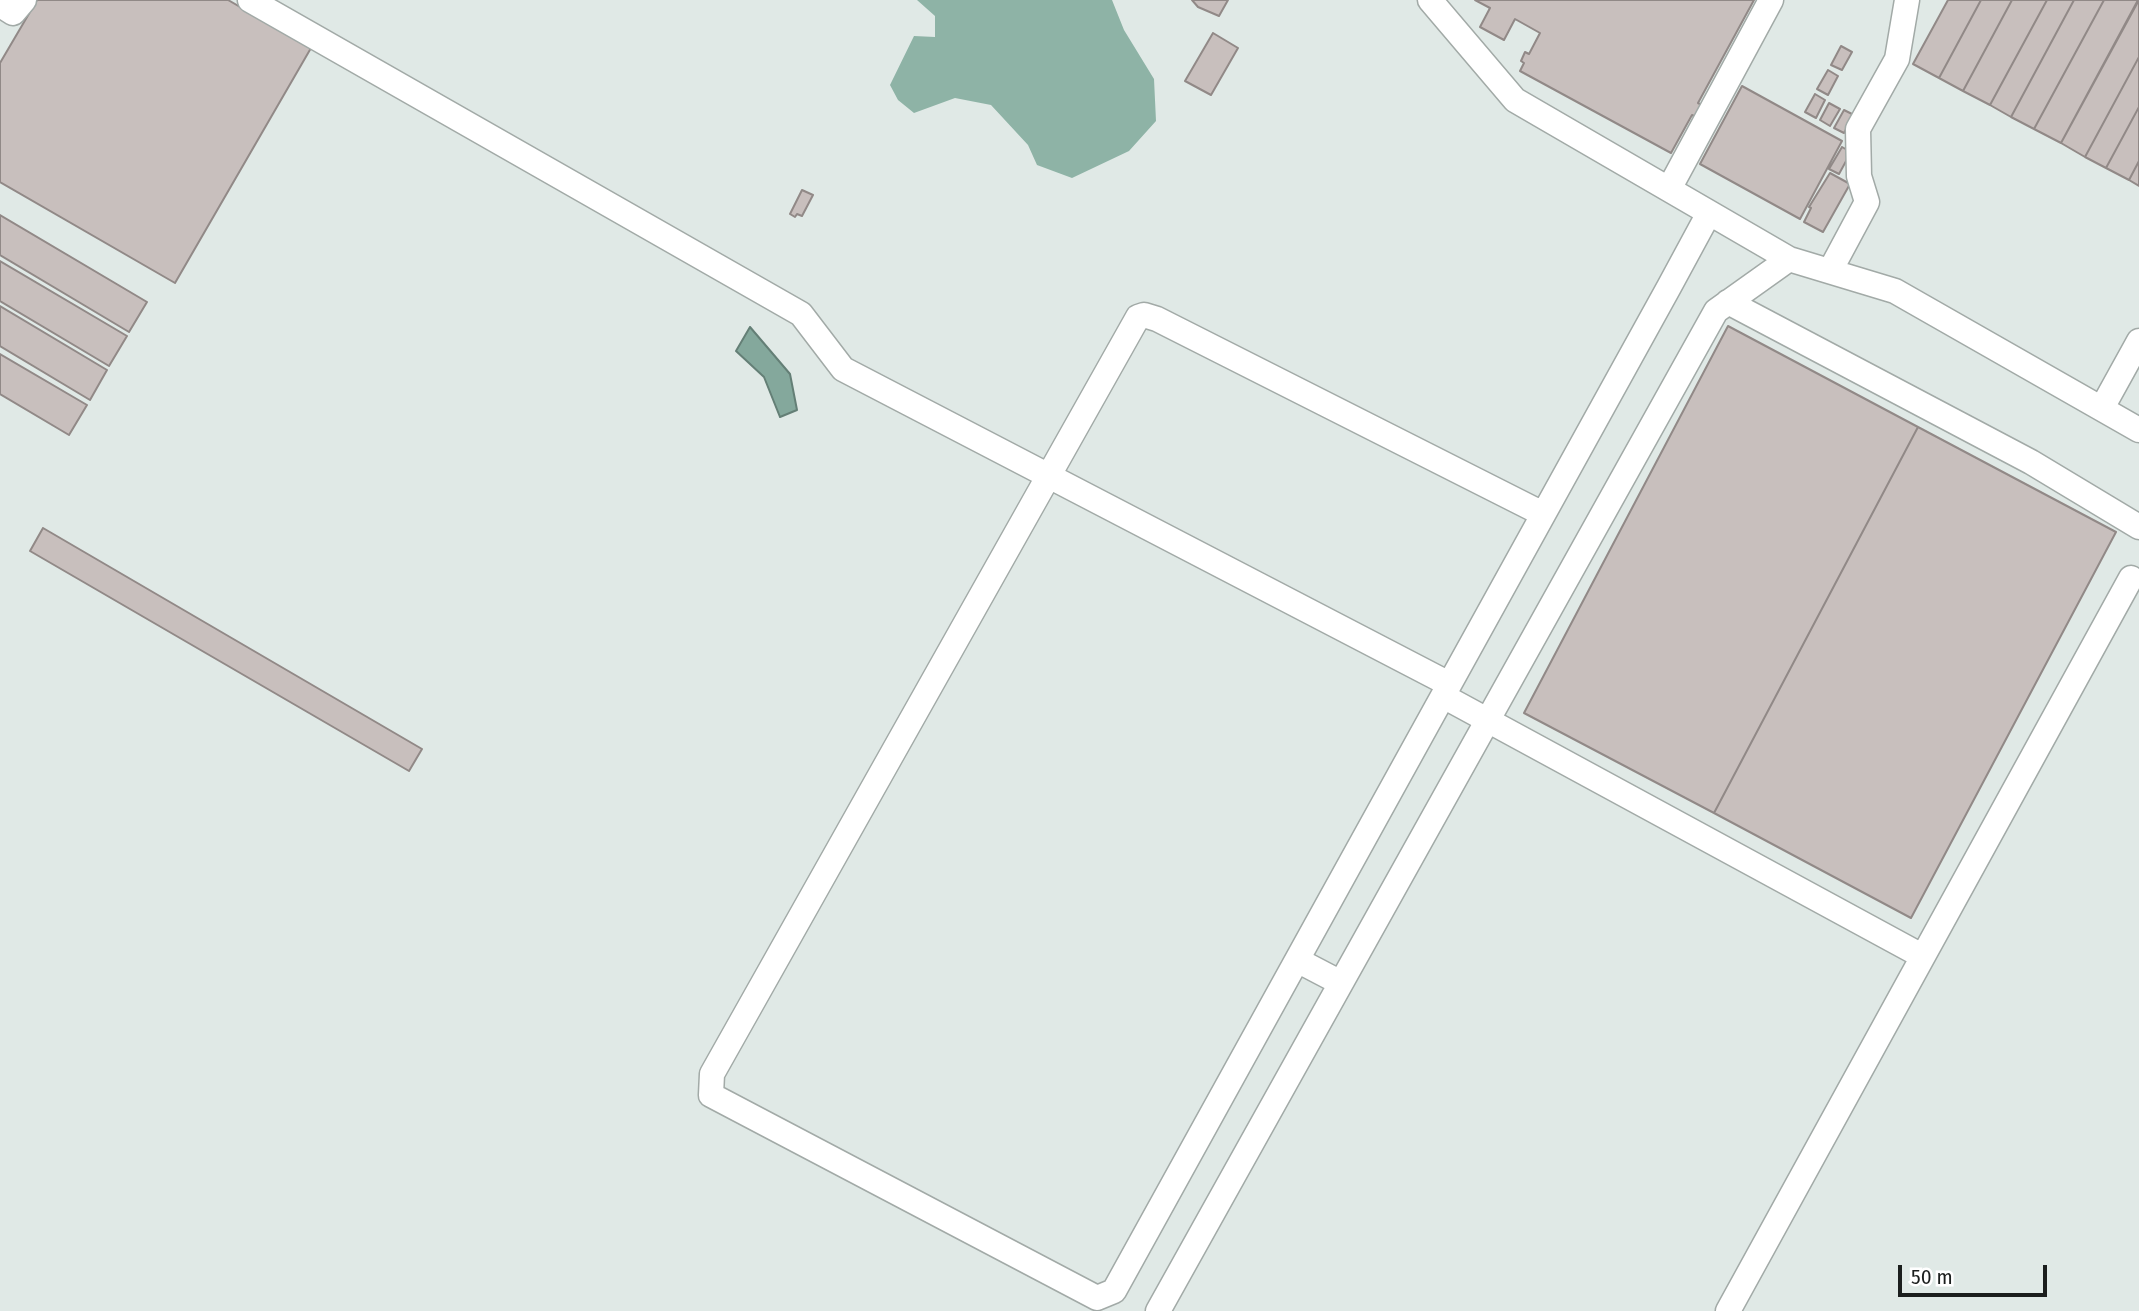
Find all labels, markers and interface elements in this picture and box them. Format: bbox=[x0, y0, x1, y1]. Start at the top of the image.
scale bar bbox=[1901, 1252, 2050, 1296]
text: 50 m bbox=[1911, 1264, 1953, 1290]

